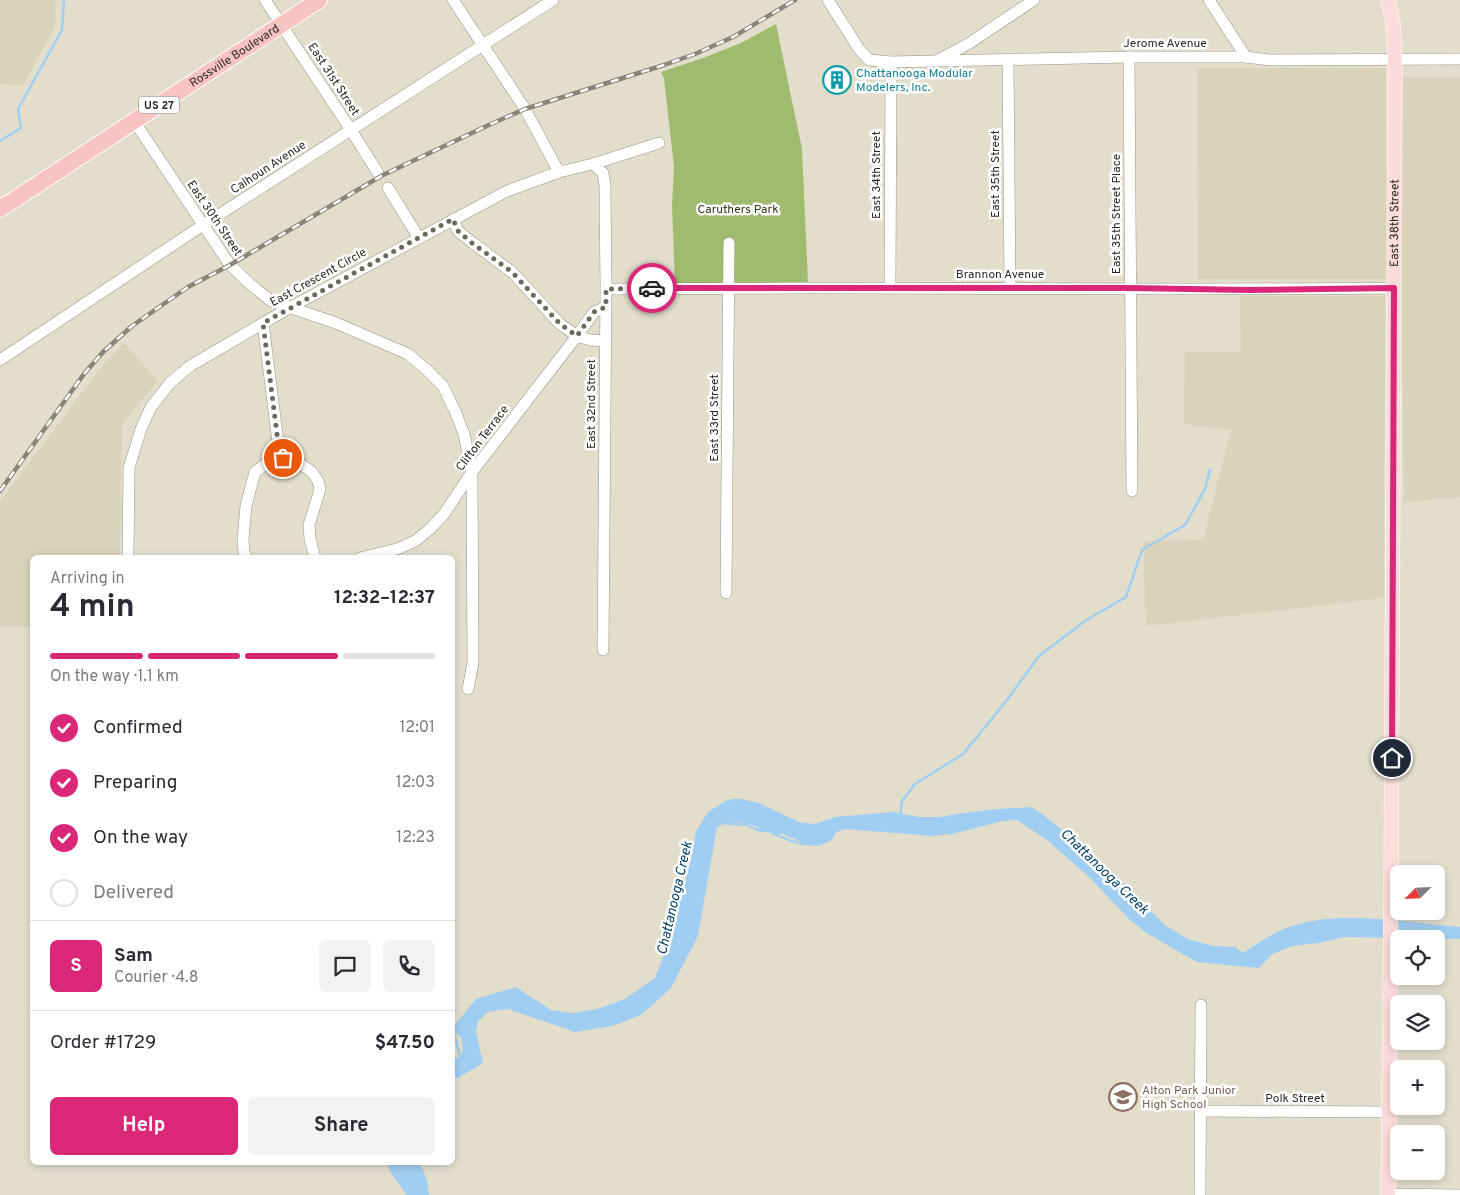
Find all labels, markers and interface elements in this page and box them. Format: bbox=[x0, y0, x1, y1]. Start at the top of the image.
street label: Rossville Boulevard bbox=[187, 21, 283, 92]
street label: Jerome Avenue bbox=[1123, 36, 1207, 52]
street label: East 31st Street bbox=[304, 40, 363, 119]
building icon: Chattanooga Modular Modelers, Inc. bbox=[822, 65, 852, 95]
place label: Chattanooga Modular Modelers, Inc. bbox=[856, 66, 973, 96]
road number: US 27 bbox=[139, 96, 179, 114]
street label: East 35th Street bbox=[988, 130, 1004, 218]
street label: East 34th Street bbox=[869, 131, 885, 219]
street label: Calhoun Avenue bbox=[228, 137, 309, 198]
street label: East 35th Street Place bbox=[1109, 154, 1125, 274]
street label: East 30th Street bbox=[183, 178, 245, 260]
street label: East 38th Street bbox=[1387, 179, 1403, 267]
park label: Caruthers Park bbox=[697, 202, 779, 218]
street label: East Crescent Circle bbox=[268, 245, 369, 311]
courier bbox=[627, 263, 677, 313]
street label: Brannon Avenue bbox=[956, 267, 1044, 283]
icon: car bbox=[638, 274, 666, 302]
street label: East 32nd Street bbox=[584, 359, 600, 449]
street label: East 33rd Street bbox=[707, 374, 723, 462]
street label: Clifton Terrace bbox=[453, 402, 513, 475]
pin bbox=[262, 437, 304, 479]
icon: bag bbox=[269, 444, 297, 472]
text: Arriving in bbox=[50, 569, 125, 589]
text: 12:32–12:37 bbox=[334, 586, 435, 610]
text: 4 min bbox=[50, 588, 135, 628]
text: On the way · 1.1 km bbox=[50, 667, 179, 687]
icon: check bbox=[50, 714, 78, 742]
text: Confirmed bbox=[93, 716, 183, 740]
text: 12:01 bbox=[399, 718, 435, 738]
pin bbox=[1371, 737, 1413, 779]
icon: home bbox=[1378, 744, 1406, 772]
icon: check bbox=[50, 769, 78, 797]
text: Preparing bbox=[93, 771, 177, 795]
text: 12:03 bbox=[396, 773, 435, 793]
icon: check bbox=[50, 824, 78, 852]
text: On the way bbox=[93, 826, 188, 850]
water label: Chattanooga Creek bbox=[1056, 826, 1152, 919]
text: 12:23 bbox=[396, 828, 435, 848]
water label: Chattanooga Creek bbox=[654, 839, 697, 957]
north arrow bbox=[1390, 865, 1445, 920]
map controls bbox=[1390, 865, 1445, 1180]
text: Delivered bbox=[93, 881, 174, 905]
button: locate bbox=[1390, 930, 1445, 985]
button: chat bbox=[319, 940, 371, 992]
button: phone bbox=[383, 940, 435, 992]
text: Sam bbox=[114, 944, 153, 968]
text: S bbox=[70, 954, 82, 978]
text: Courier · 4.8 bbox=[114, 968, 198, 988]
button: layers bbox=[1390, 995, 1445, 1050]
text: Order #1729 bbox=[50, 1031, 156, 1055]
text: $47.50 bbox=[375, 1031, 435, 1055]
button: + bbox=[1390, 1060, 1445, 1115]
school or university icon: Alton Park Junior High School bbox=[1108, 1082, 1138, 1112]
place label: Alton Park Junior High School bbox=[1142, 1083, 1236, 1113]
street label: Polk Street bbox=[1265, 1091, 1325, 1107]
button: Help bbox=[50, 1097, 238, 1155]
button: Share bbox=[248, 1097, 435, 1155]
button: − bbox=[1390, 1125, 1445, 1180]

